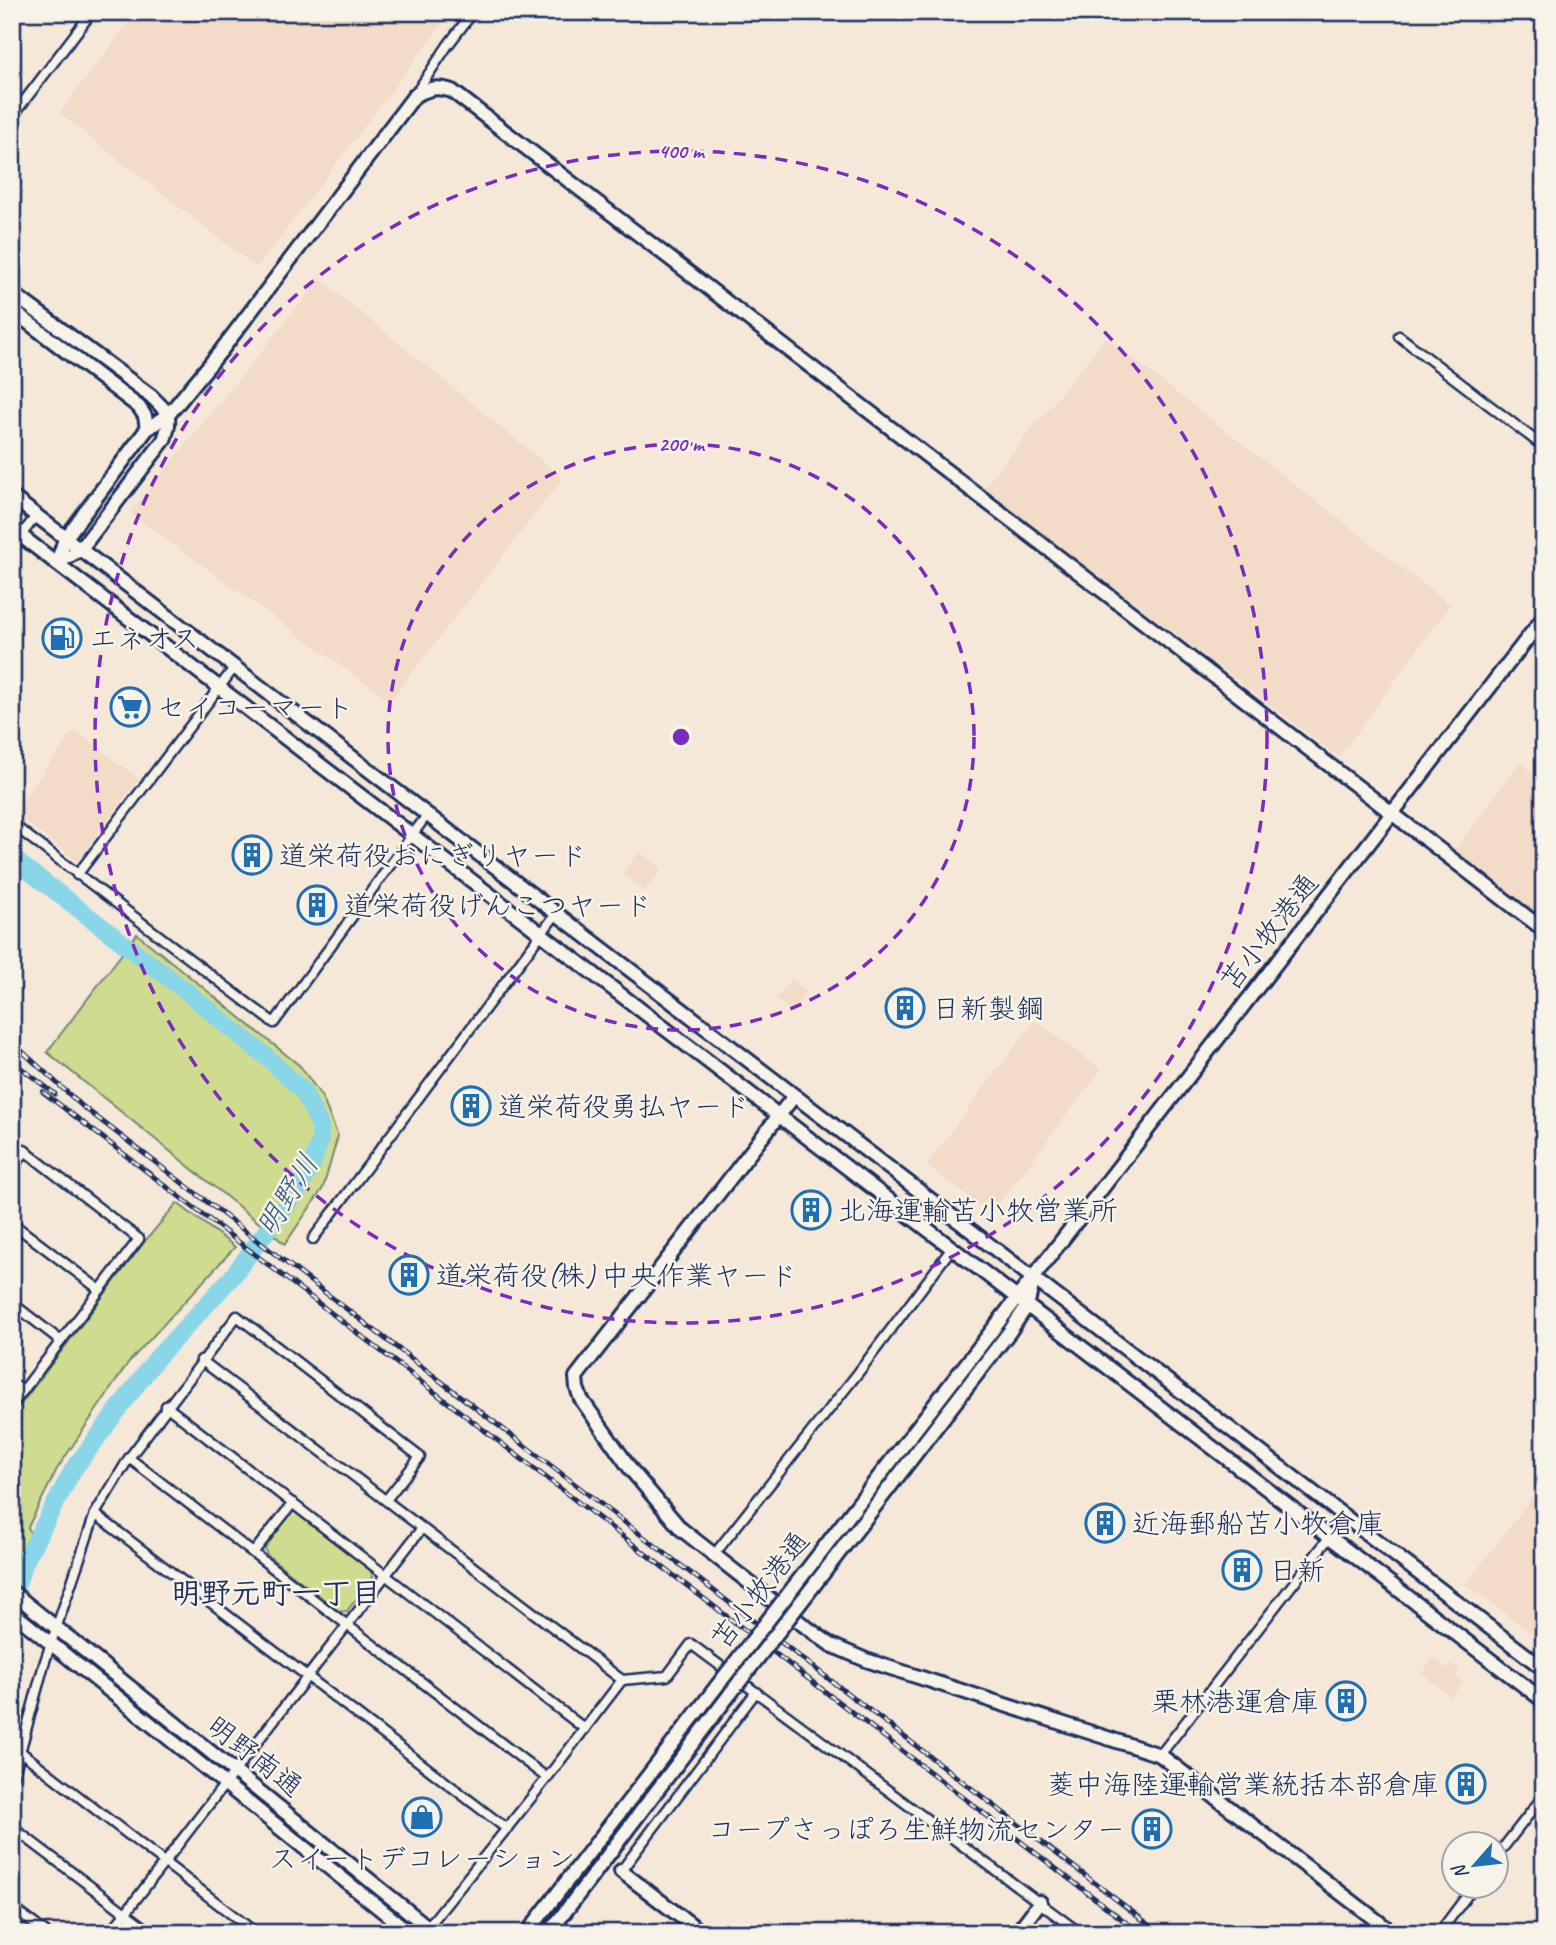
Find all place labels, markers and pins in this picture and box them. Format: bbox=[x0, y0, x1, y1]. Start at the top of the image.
fuel station icon: エネオス bbox=[41, 617, 83, 659]
place label: エネオス bbox=[89, 621, 199, 656]
supermarket icon: セイコーマート bbox=[109, 686, 151, 728]
place label: セイコーマート bbox=[157, 690, 354, 725]
centre of rings bbox=[669, 725, 693, 749]
building icon: 道栄荷役おにぎりヤード bbox=[231, 834, 273, 876]
place label: 道栄荷役おにぎりヤード bbox=[279, 838, 587, 873]
building icon: 道栄荷役げんこつヤード bbox=[296, 884, 338, 926]
place label: 道栄荷役げんこつヤード bbox=[344, 888, 652, 923]
building icon: 日新製鋼 bbox=[884, 987, 926, 1029]
place label: 日新製鋼 bbox=[932, 991, 1044, 1026]
building icon: 道栄荷役勇払ヤード bbox=[450, 1085, 492, 1127]
place label: 道栄荷役勇払ヤード bbox=[498, 1089, 750, 1124]
building icon: 北海運輸苫小牧営業所 bbox=[790, 1189, 832, 1231]
place label: 北海運輸苫小牧営業所 bbox=[838, 1193, 1118, 1228]
building icon: 道栄荷役(株) 中央作業ヤード bbox=[388, 1254, 430, 1296]
place label: 道栄荷役(株) 中央作業ヤード bbox=[436, 1258, 797, 1293]
building icon: 近海郵船苫小牧倉庫 bbox=[1084, 1502, 1126, 1544]
place label: 近海郵船苫小牧倉庫 bbox=[1132, 1506, 1384, 1541]
building icon: 日新 bbox=[1221, 1549, 1263, 1591]
place label: 日新 bbox=[1269, 1553, 1325, 1588]
building icon: 栗林港運倉庫 bbox=[1325, 1680, 1367, 1722]
place label: 栗林港運倉庫 bbox=[1151, 1684, 1319, 1719]
building icon: 菱中海陸運輸営業統括本部倉庫 bbox=[1445, 1763, 1487, 1805]
place label: 菱中海陸運輸営業統括本部倉庫 bbox=[1047, 1767, 1439, 1802]
shop icon: スイートデコレーション bbox=[401, 1796, 443, 1838]
building icon: コープさっぽろ生鮮物流センター bbox=[1131, 1808, 1173, 1850]
place label: コープさっぽろ生鮮物流センター bbox=[707, 1812, 1125, 1847]
place label: スイートデコレーション bbox=[269, 1841, 575, 1876]

